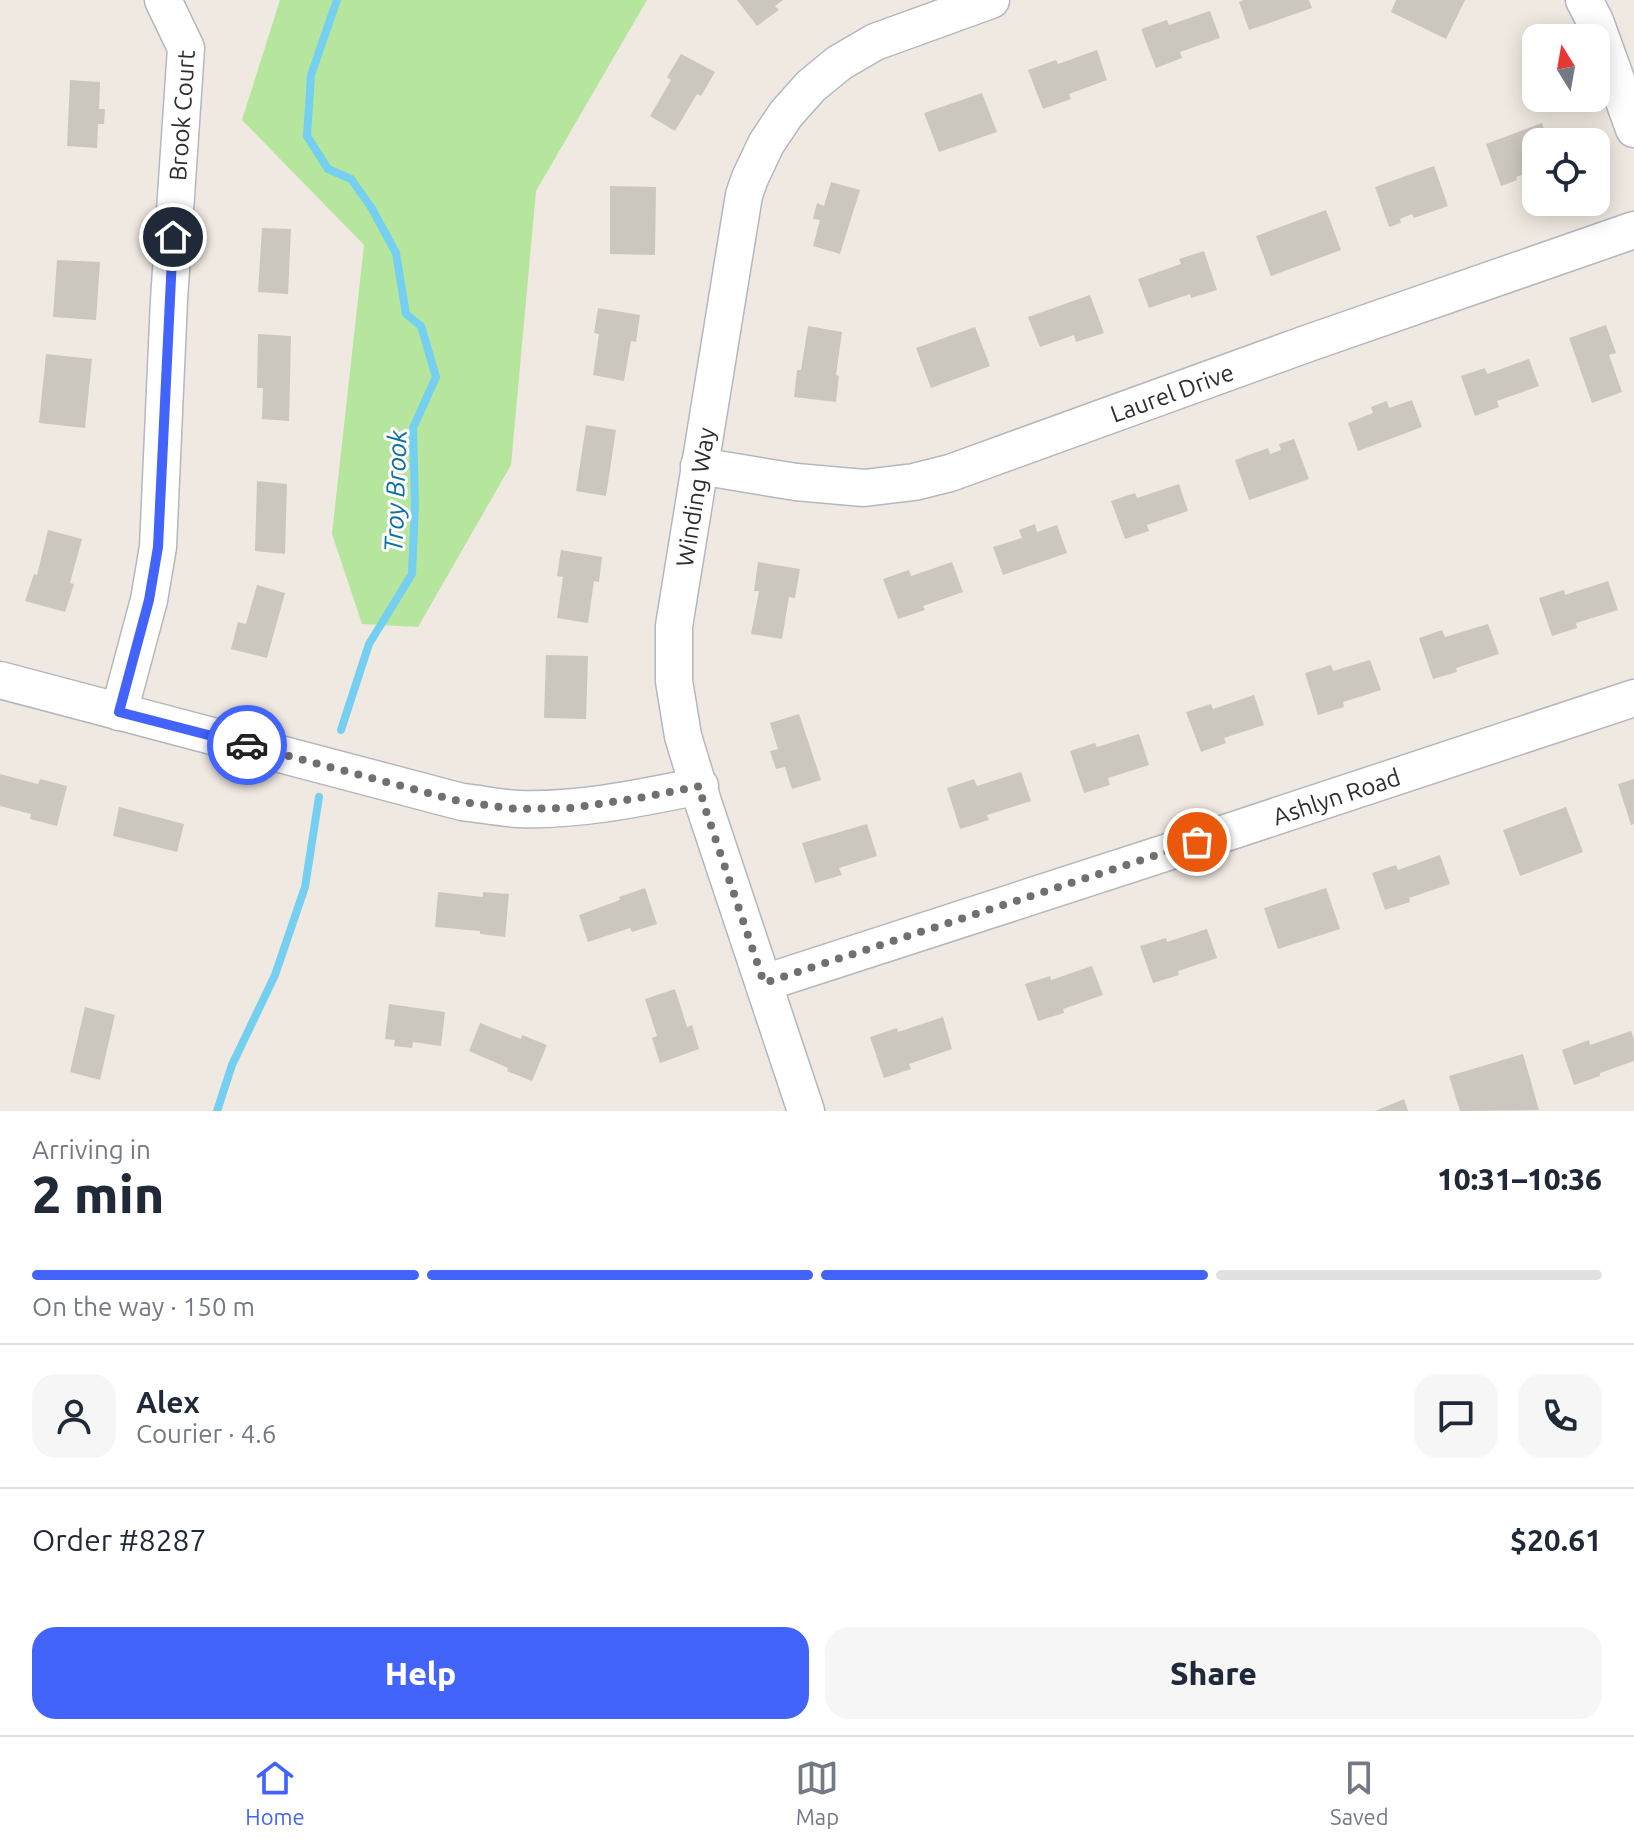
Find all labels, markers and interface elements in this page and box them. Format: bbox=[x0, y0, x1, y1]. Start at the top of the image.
north arrow bbox=[1522, 24, 1610, 112]
map controls bbox=[1522, 24, 1610, 216]
street label: Brook Court bbox=[164, 49, 199, 182]
button: locate bbox=[1522, 128, 1610, 216]
pin bbox=[139, 203, 207, 271]
icon: home bbox=[151, 215, 195, 259]
street label: Laurel Drive bbox=[1106, 358, 1237, 427]
street label: Winding Way bbox=[670, 425, 720, 569]
water label: Troy Brook bbox=[378, 429, 412, 553]
courier bbox=[207, 705, 287, 785]
icon: car bbox=[225, 723, 269, 767]
street label: Ashlyn Road bbox=[1269, 763, 1403, 830]
pin bbox=[1163, 808, 1231, 876]
icon: bag bbox=[1175, 820, 1219, 864]
text: Arriving in bbox=[32, 1135, 151, 1164]
text: 10:31–10:36 bbox=[1437, 1162, 1602, 1196]
text: 2 min bbox=[32, 1165, 164, 1223]
text: On the way · 150 m bbox=[32, 1292, 255, 1321]
button: person bbox=[32, 1374, 116, 1458]
button: chat bbox=[1414, 1374, 1498, 1458]
button: phone bbox=[1518, 1374, 1602, 1458]
text: Alex bbox=[136, 1385, 200, 1419]
text: Courier · 4.6 bbox=[136, 1419, 276, 1448]
text: Order #8287 bbox=[32, 1523, 206, 1557]
text: $20.61 bbox=[1510, 1523, 1602, 1557]
button: Help bbox=[32, 1627, 809, 1719]
button: Share bbox=[825, 1627, 1602, 1719]
tab: Home bbox=[245, 1756, 305, 1829]
tab: Map bbox=[795, 1756, 839, 1829]
tab: Saved bbox=[1330, 1756, 1389, 1829]

